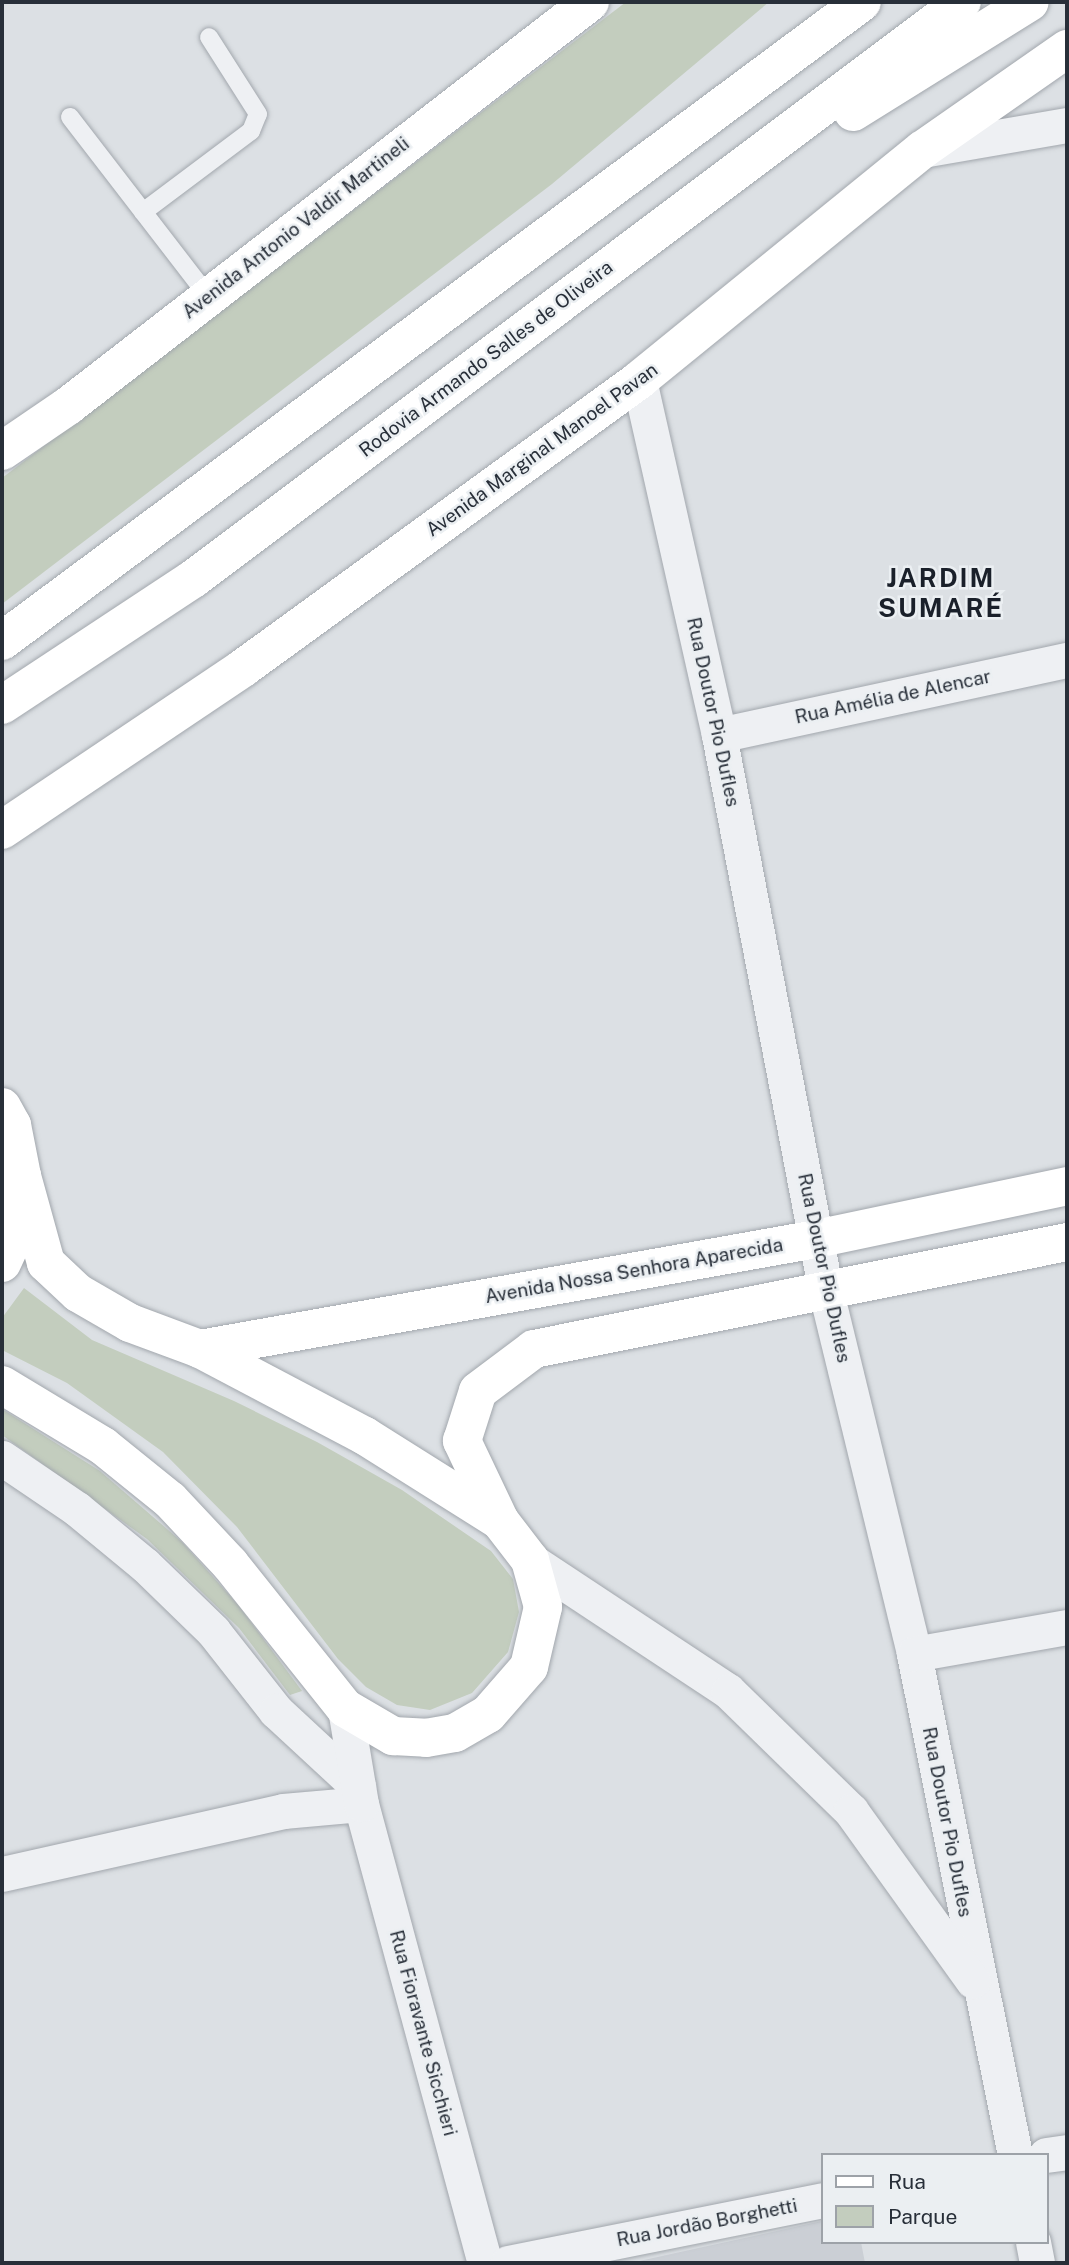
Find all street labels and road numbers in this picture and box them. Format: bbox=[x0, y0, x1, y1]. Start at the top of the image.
street label: Avenida Antonio Valdir Martineli bbox=[178, 132, 414, 324]
street label: Rodovia Armando Salles de Oliveira bbox=[354, 256, 618, 462]
street label: Avenida Marginal Manoel Pavan bbox=[422, 358, 662, 542]
street label: Rua Doutor Pio Dufles bbox=[682, 615, 744, 809]
street label: Rua Amélia de Alencar bbox=[793, 665, 993, 729]
street label: Rua Doutor Pio Dufles bbox=[793, 1171, 855, 1365]
street label: Avenida Nossa Senhora Aparecida bbox=[483, 1234, 785, 1308]
street label: Rua Doutor Pio Dufles bbox=[917, 1725, 977, 1919]
street label: Rua Fioravante Sicchieri bbox=[385, 1928, 461, 2138]
street label: Rua Jordão Borghetti bbox=[615, 2194, 799, 2252]

